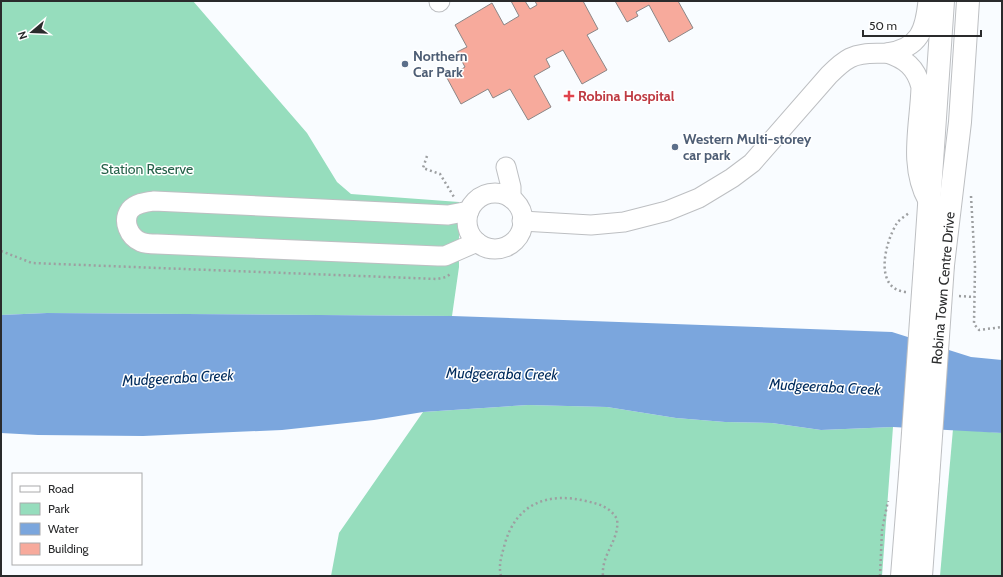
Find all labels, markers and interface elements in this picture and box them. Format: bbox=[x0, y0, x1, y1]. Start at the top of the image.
north arrow bbox=[12, 12, 52, 52]
scale bar bbox=[863, 12, 981, 38]
text: 50 m bbox=[869, 18, 897, 33]
text: N bbox=[15, 29, 30, 41]
place label: Northern Car Park bbox=[413, 47, 467, 81]
marker: Northern Car Park bbox=[400, 59, 410, 69]
place label: Robina Hospital bbox=[578, 87, 675, 105]
marker: Robina Hospital bbox=[563, 90, 575, 102]
place label: Western Multi-storey car park bbox=[683, 130, 812, 164]
marker: Western Multi-storey car park bbox=[670, 142, 680, 152]
park label: Station Reserve bbox=[101, 160, 193, 178]
street label: Robina Town Centre Drive bbox=[927, 211, 959, 365]
water label: Mudgeeraba Creek bbox=[445, 364, 559, 384]
water label: Mudgeeraba Creek bbox=[121, 366, 235, 390]
water label: Mudgeeraba Creek bbox=[768, 375, 882, 399]
legend bbox=[12, 473, 142, 565]
text: Road bbox=[48, 481, 74, 496]
text: Park bbox=[48, 501, 70, 516]
text: Water bbox=[48, 521, 79, 536]
text: Building bbox=[48, 541, 90, 556]

